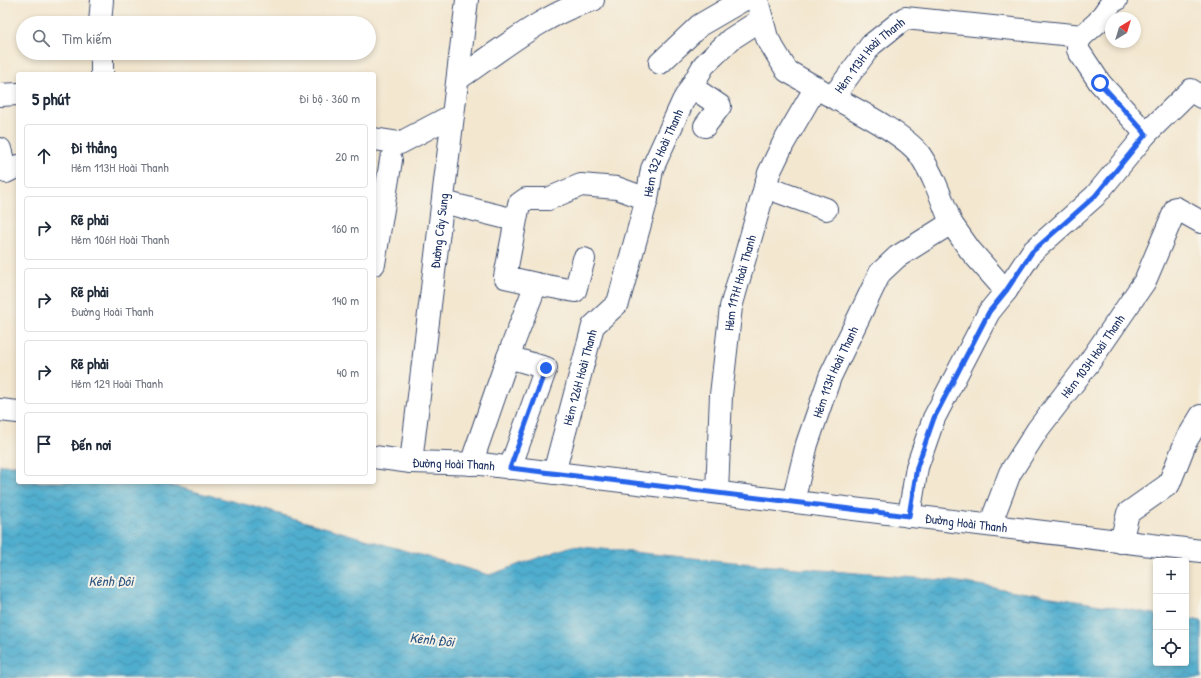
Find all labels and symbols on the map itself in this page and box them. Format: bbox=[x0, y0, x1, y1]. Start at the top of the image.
street label: Hẻm 113H Hoài Thanh bbox=[830, 12, 909, 97]
north arrow bbox=[1105, 12, 1141, 48]
route start bbox=[1091, 74, 1109, 92]
street label: Hẻm 132 Hoài Thanh bbox=[639, 106, 687, 198]
street label: Đường Cây Sung bbox=[426, 192, 453, 269]
street label: Hẻm 117H Hoài Thanh bbox=[719, 232, 760, 332]
street label: Hẻm 103H Hoài Thanh bbox=[1056, 310, 1129, 401]
street label: Hẻm 113H Hoài Thanh bbox=[808, 323, 862, 420]
street label: Hẻm 126H Hoài Thanh bbox=[558, 327, 601, 427]
route end bbox=[537, 359, 555, 377]
street label: Đường Hoài Thanh bbox=[412, 453, 496, 475]
street label: Đường Hoài Thanh bbox=[924, 509, 1009, 537]
water label: Kênh Đôi bbox=[89, 571, 135, 590]
water label: Kênh Đôi bbox=[409, 627, 457, 651]

